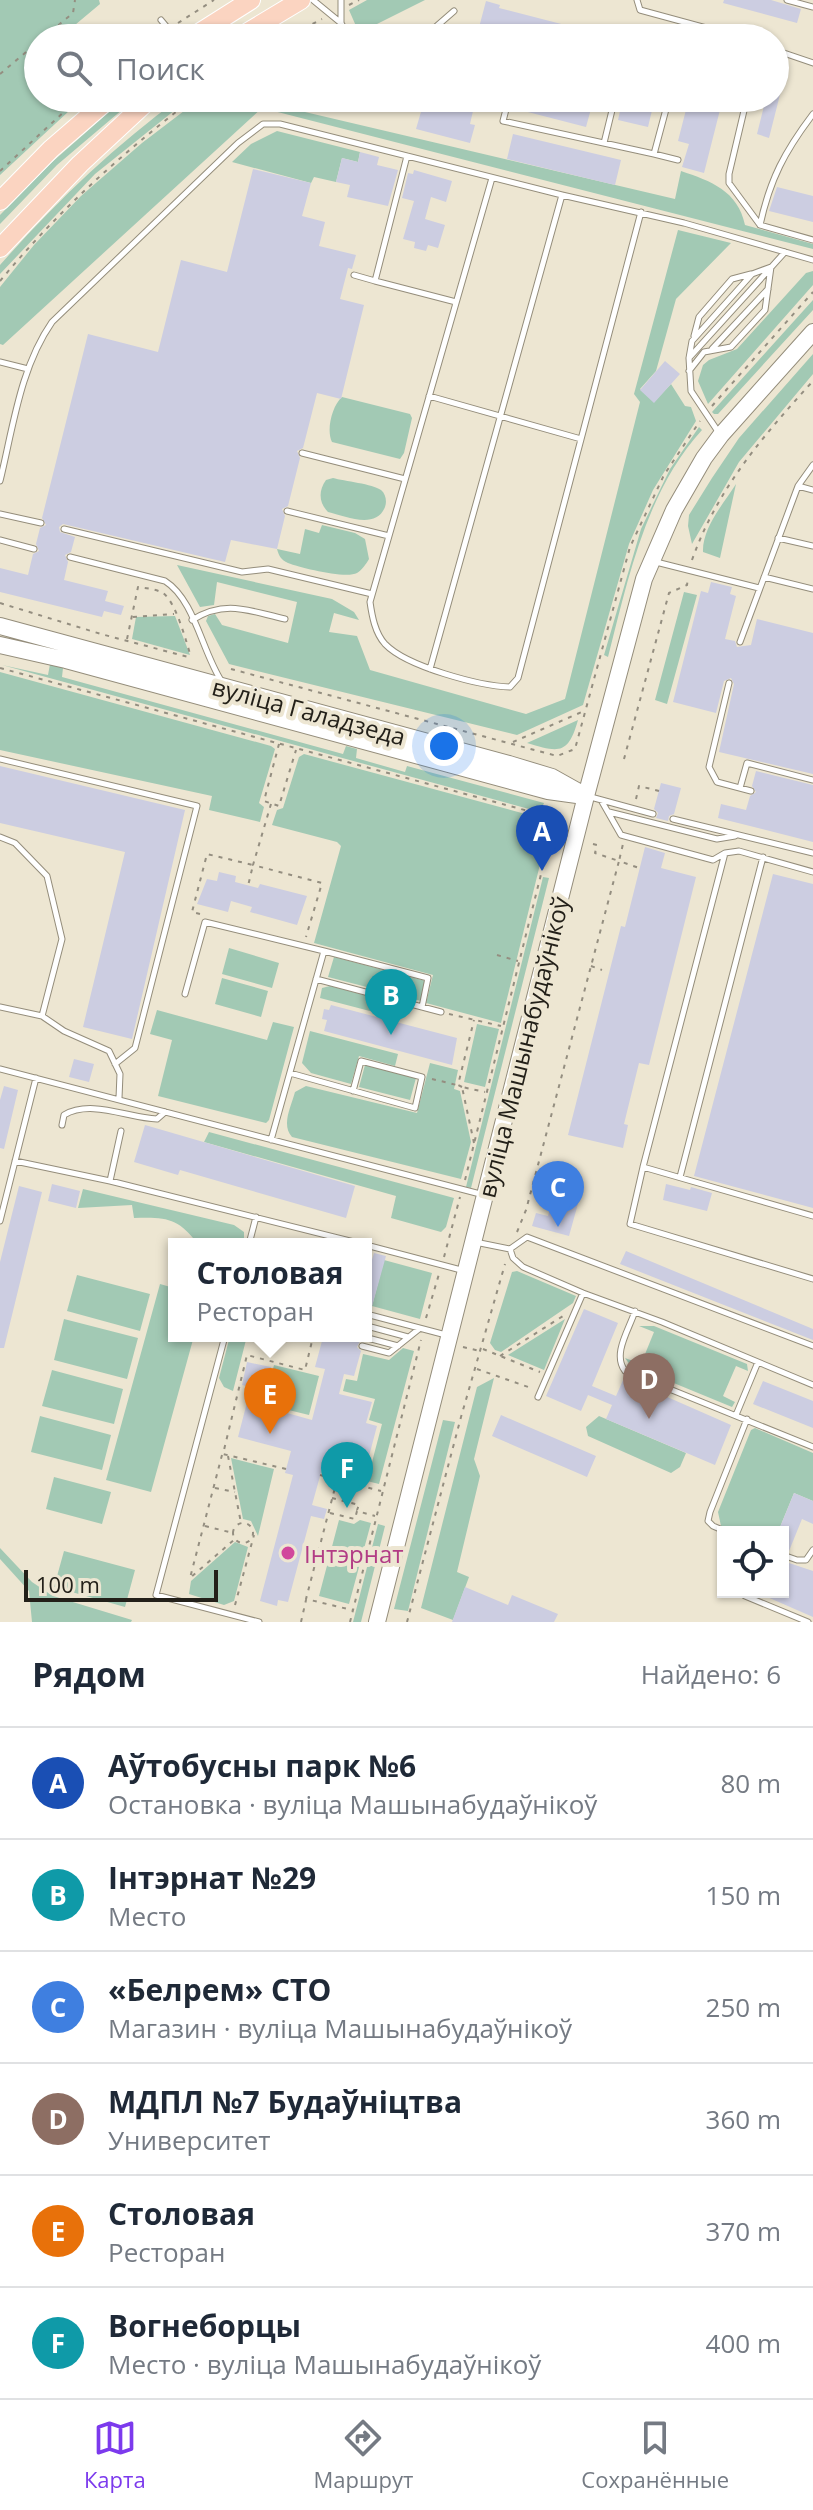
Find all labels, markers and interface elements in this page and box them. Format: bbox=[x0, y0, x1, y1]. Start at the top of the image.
search box bbox=[24, 24, 789, 112]
icon: search bbox=[52, 46, 96, 90]
text: Поиск bbox=[116, 48, 205, 89]
street label: вуліца Галадзеда bbox=[209, 669, 409, 753]
your location bbox=[424, 726, 464, 766]
pin: A bbox=[516, 805, 568, 871]
street label: вуліца Машынабудаўнікоў bbox=[470, 892, 577, 1201]
pin: B bbox=[365, 969, 417, 1035]
pin: C bbox=[532, 1161, 584, 1227]
popup bbox=[168, 1238, 372, 1342]
text: Столовая bbox=[197, 1252, 343, 1293]
text: Ресторан bbox=[197, 1293, 314, 1329]
pin: D bbox=[623, 1353, 675, 1419]
pin: E bbox=[244, 1368, 296, 1434]
pin: F bbox=[321, 1442, 373, 1508]
map controls bbox=[717, 1526, 789, 1598]
button: locate bbox=[717, 1526, 789, 1598]
place label: Інтэрнат bbox=[304, 1537, 404, 1570]
marker: Інтэрнат bbox=[279, 1544, 297, 1562]
scale bar bbox=[24, 1566, 218, 1602]
text: 100 m bbox=[36, 1569, 100, 1599]
text: Рядом bbox=[32, 1651, 146, 1697]
text: Найдено: 6 bbox=[641, 1656, 781, 1692]
text: Аўтобусны парк №6 bbox=[108, 1745, 416, 1786]
text: A bbox=[49, 1765, 67, 1801]
text: 80 m bbox=[720, 1765, 781, 1801]
text: Остановка · вуліца Машынабудаўнікоў bbox=[108, 1786, 597, 1822]
text: Інтэрнат №29 bbox=[108, 1857, 316, 1898]
text: B bbox=[49, 1877, 67, 1913]
text: 150 m bbox=[706, 1877, 781, 1913]
text: Место bbox=[108, 1898, 186, 1934]
text: «Белрем» СТО bbox=[108, 1969, 331, 2010]
text: C bbox=[50, 1989, 66, 2025]
text: 250 m bbox=[706, 1989, 781, 2025]
text: Магазин · вуліца Машынабудаўнікоў bbox=[108, 2010, 572, 2046]
text: МДПЛ №7 Будаўніцтва bbox=[108, 2081, 462, 2122]
text: D bbox=[48, 2101, 68, 2137]
text: 360 m bbox=[706, 2101, 781, 2137]
text: Университет bbox=[108, 2122, 271, 2158]
text: Столовая bbox=[108, 2193, 255, 2234]
text: E bbox=[51, 2213, 65, 2249]
text: 370 m bbox=[706, 2213, 781, 2249]
text: Ресторан bbox=[108, 2234, 225, 2270]
text: Вогнеборцы bbox=[108, 2305, 301, 2346]
text: F bbox=[51, 2325, 65, 2361]
text: 400 m bbox=[706, 2325, 781, 2361]
text: Место · вуліца Машынабудаўнікоў bbox=[108, 2346, 541, 2382]
tab: Карта bbox=[84, 2416, 146, 2494]
tab: Маршрут bbox=[314, 2416, 413, 2494]
tab: Сохранённые bbox=[581, 2416, 729, 2494]

